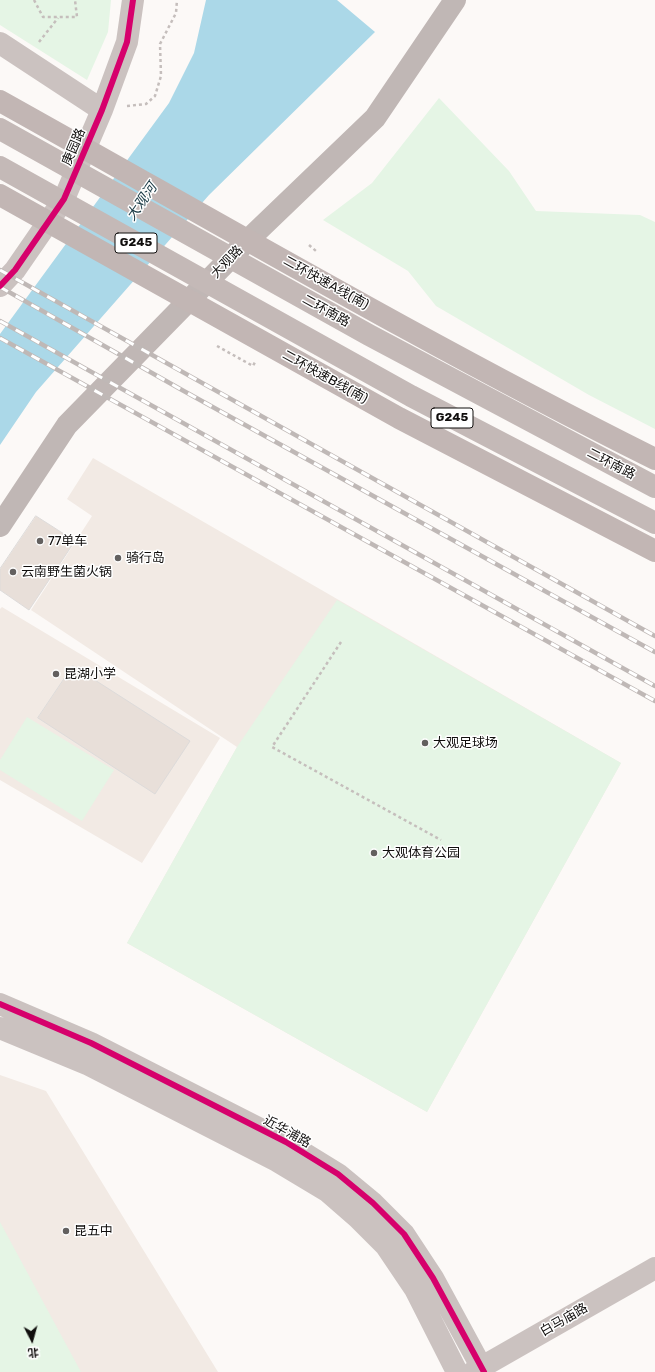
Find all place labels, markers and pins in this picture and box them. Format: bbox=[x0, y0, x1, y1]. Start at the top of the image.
place label: 77单车 bbox=[48, 533, 87, 549]
marker: 77单车 bbox=[35, 536, 45, 546]
place label: 骑行岛 bbox=[126, 550, 165, 566]
marker: 骑行岛 bbox=[113, 553, 123, 563]
place label: 云南野生菌火锅 bbox=[21, 564, 112, 580]
marker: 云南野生菌火锅 bbox=[8, 567, 18, 577]
place label: 昆湖小学 bbox=[64, 666, 116, 682]
marker: 昆湖小学 bbox=[51, 669, 61, 679]
place label: 大观足球场 bbox=[433, 735, 498, 751]
marker: 大观足球场 bbox=[420, 738, 430, 748]
place label: 大观体育公园 bbox=[382, 845, 460, 861]
marker: 大观体育公园 bbox=[369, 848, 379, 858]
place label: 昆五中 bbox=[74, 1223, 113, 1239]
marker: 昆五中 bbox=[61, 1226, 71, 1236]

